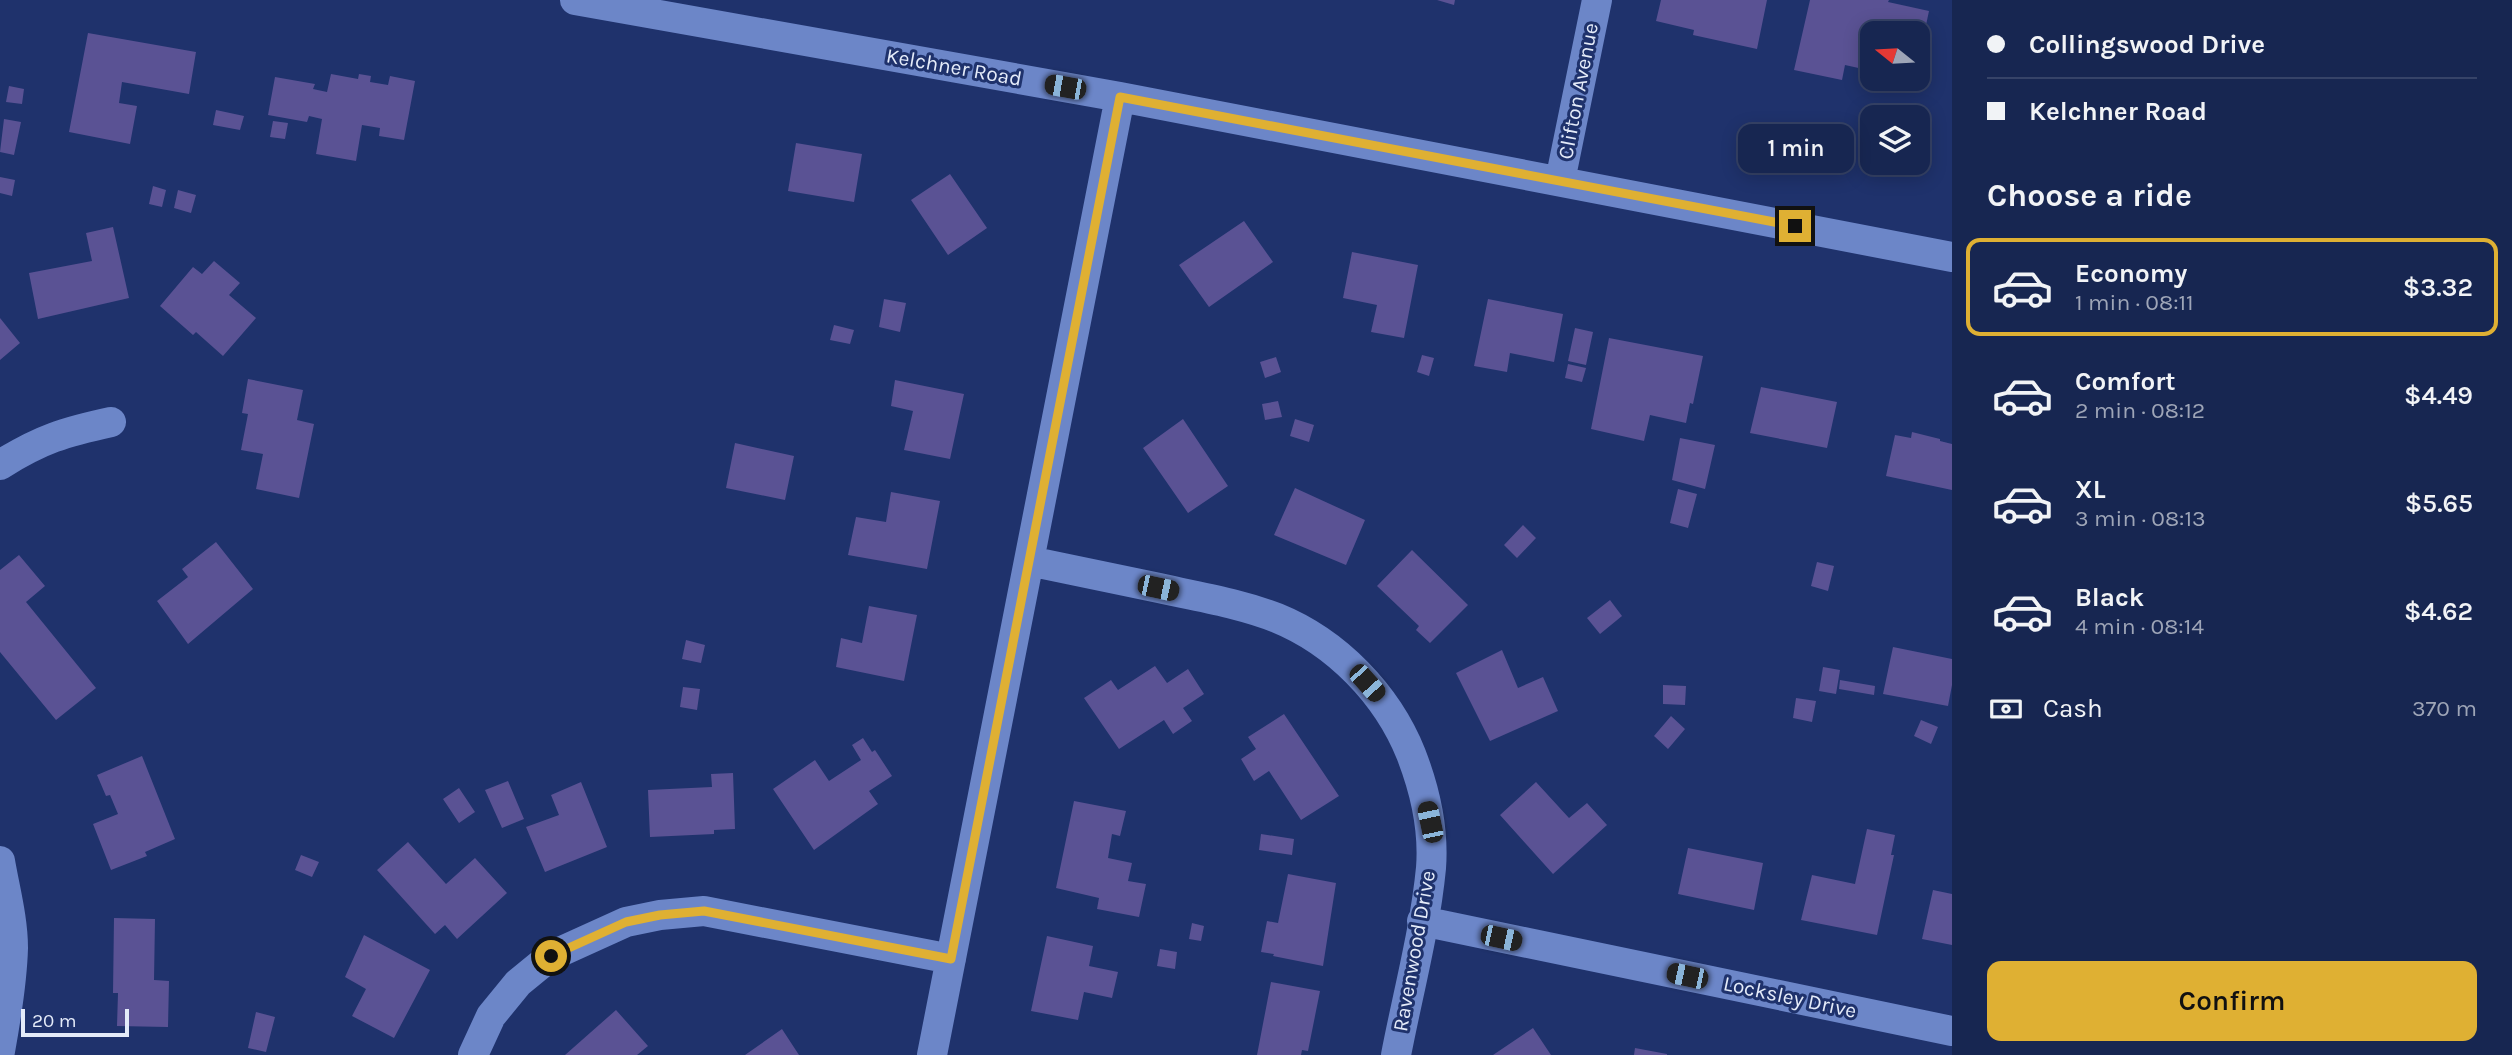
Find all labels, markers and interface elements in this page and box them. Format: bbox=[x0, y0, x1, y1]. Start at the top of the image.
street label: Clifton Avenue bbox=[1553, 21, 1603, 161]
north arrow bbox=[1860, 21, 1930, 91]
map controls bbox=[1860, 21, 1930, 175]
text: Collingswood Drive bbox=[2029, 29, 2265, 60]
street label: Kelchner Road bbox=[884, 43, 1024, 91]
car bbox=[1043, 73, 1088, 101]
text: Kelchner Road bbox=[2029, 96, 2207, 127]
button: layers bbox=[1860, 105, 1930, 175]
callout: 1 min bbox=[1737, 124, 1853, 174]
text: 1 min bbox=[1767, 135, 1825, 162]
text: Choose a ride bbox=[1987, 177, 2192, 214]
route end bbox=[1779, 210, 1811, 242]
icon: car bbox=[1991, 256, 2054, 319]
text: Economy bbox=[2075, 258, 2187, 289]
text: $3.32 bbox=[2403, 272, 2473, 303]
text: 1 min · 08:11 bbox=[2075, 289, 2194, 316]
icon: car bbox=[1991, 364, 2054, 427]
text: Comfort bbox=[2075, 366, 2176, 397]
text: $4.49 bbox=[2404, 380, 2473, 411]
text: 2 min · 08:12 bbox=[2075, 397, 2205, 424]
icon: car bbox=[1991, 472, 2054, 535]
text: XL bbox=[2075, 474, 2106, 505]
text: $5.65 bbox=[2405, 488, 2473, 519]
text: 3 min · 08:13 bbox=[2075, 505, 2206, 532]
car bbox=[1136, 573, 1181, 603]
icon: car bbox=[1991, 580, 2054, 643]
text: Black bbox=[2075, 582, 2144, 613]
text: $4.62 bbox=[2404, 596, 2473, 627]
text: 4 min · 08:14 bbox=[2075, 613, 2204, 640]
car bbox=[1346, 660, 1389, 706]
icon: cash bbox=[1987, 690, 2025, 728]
text: Cash bbox=[2043, 693, 2103, 724]
text: 370 m bbox=[2412, 695, 2477, 722]
car bbox=[1416, 799, 1445, 845]
street label: Ravenwood Drive bbox=[1388, 869, 1440, 1033]
car bbox=[1479, 923, 1524, 953]
route start bbox=[535, 940, 567, 972]
car bbox=[1665, 961, 1710, 991]
button: Confirm bbox=[1987, 961, 2477, 1041]
street label: Locksley Drive bbox=[1721, 971, 1859, 1023]
scale bar bbox=[21, 1006, 130, 1038]
text: 20 m bbox=[32, 1010, 77, 1032]

